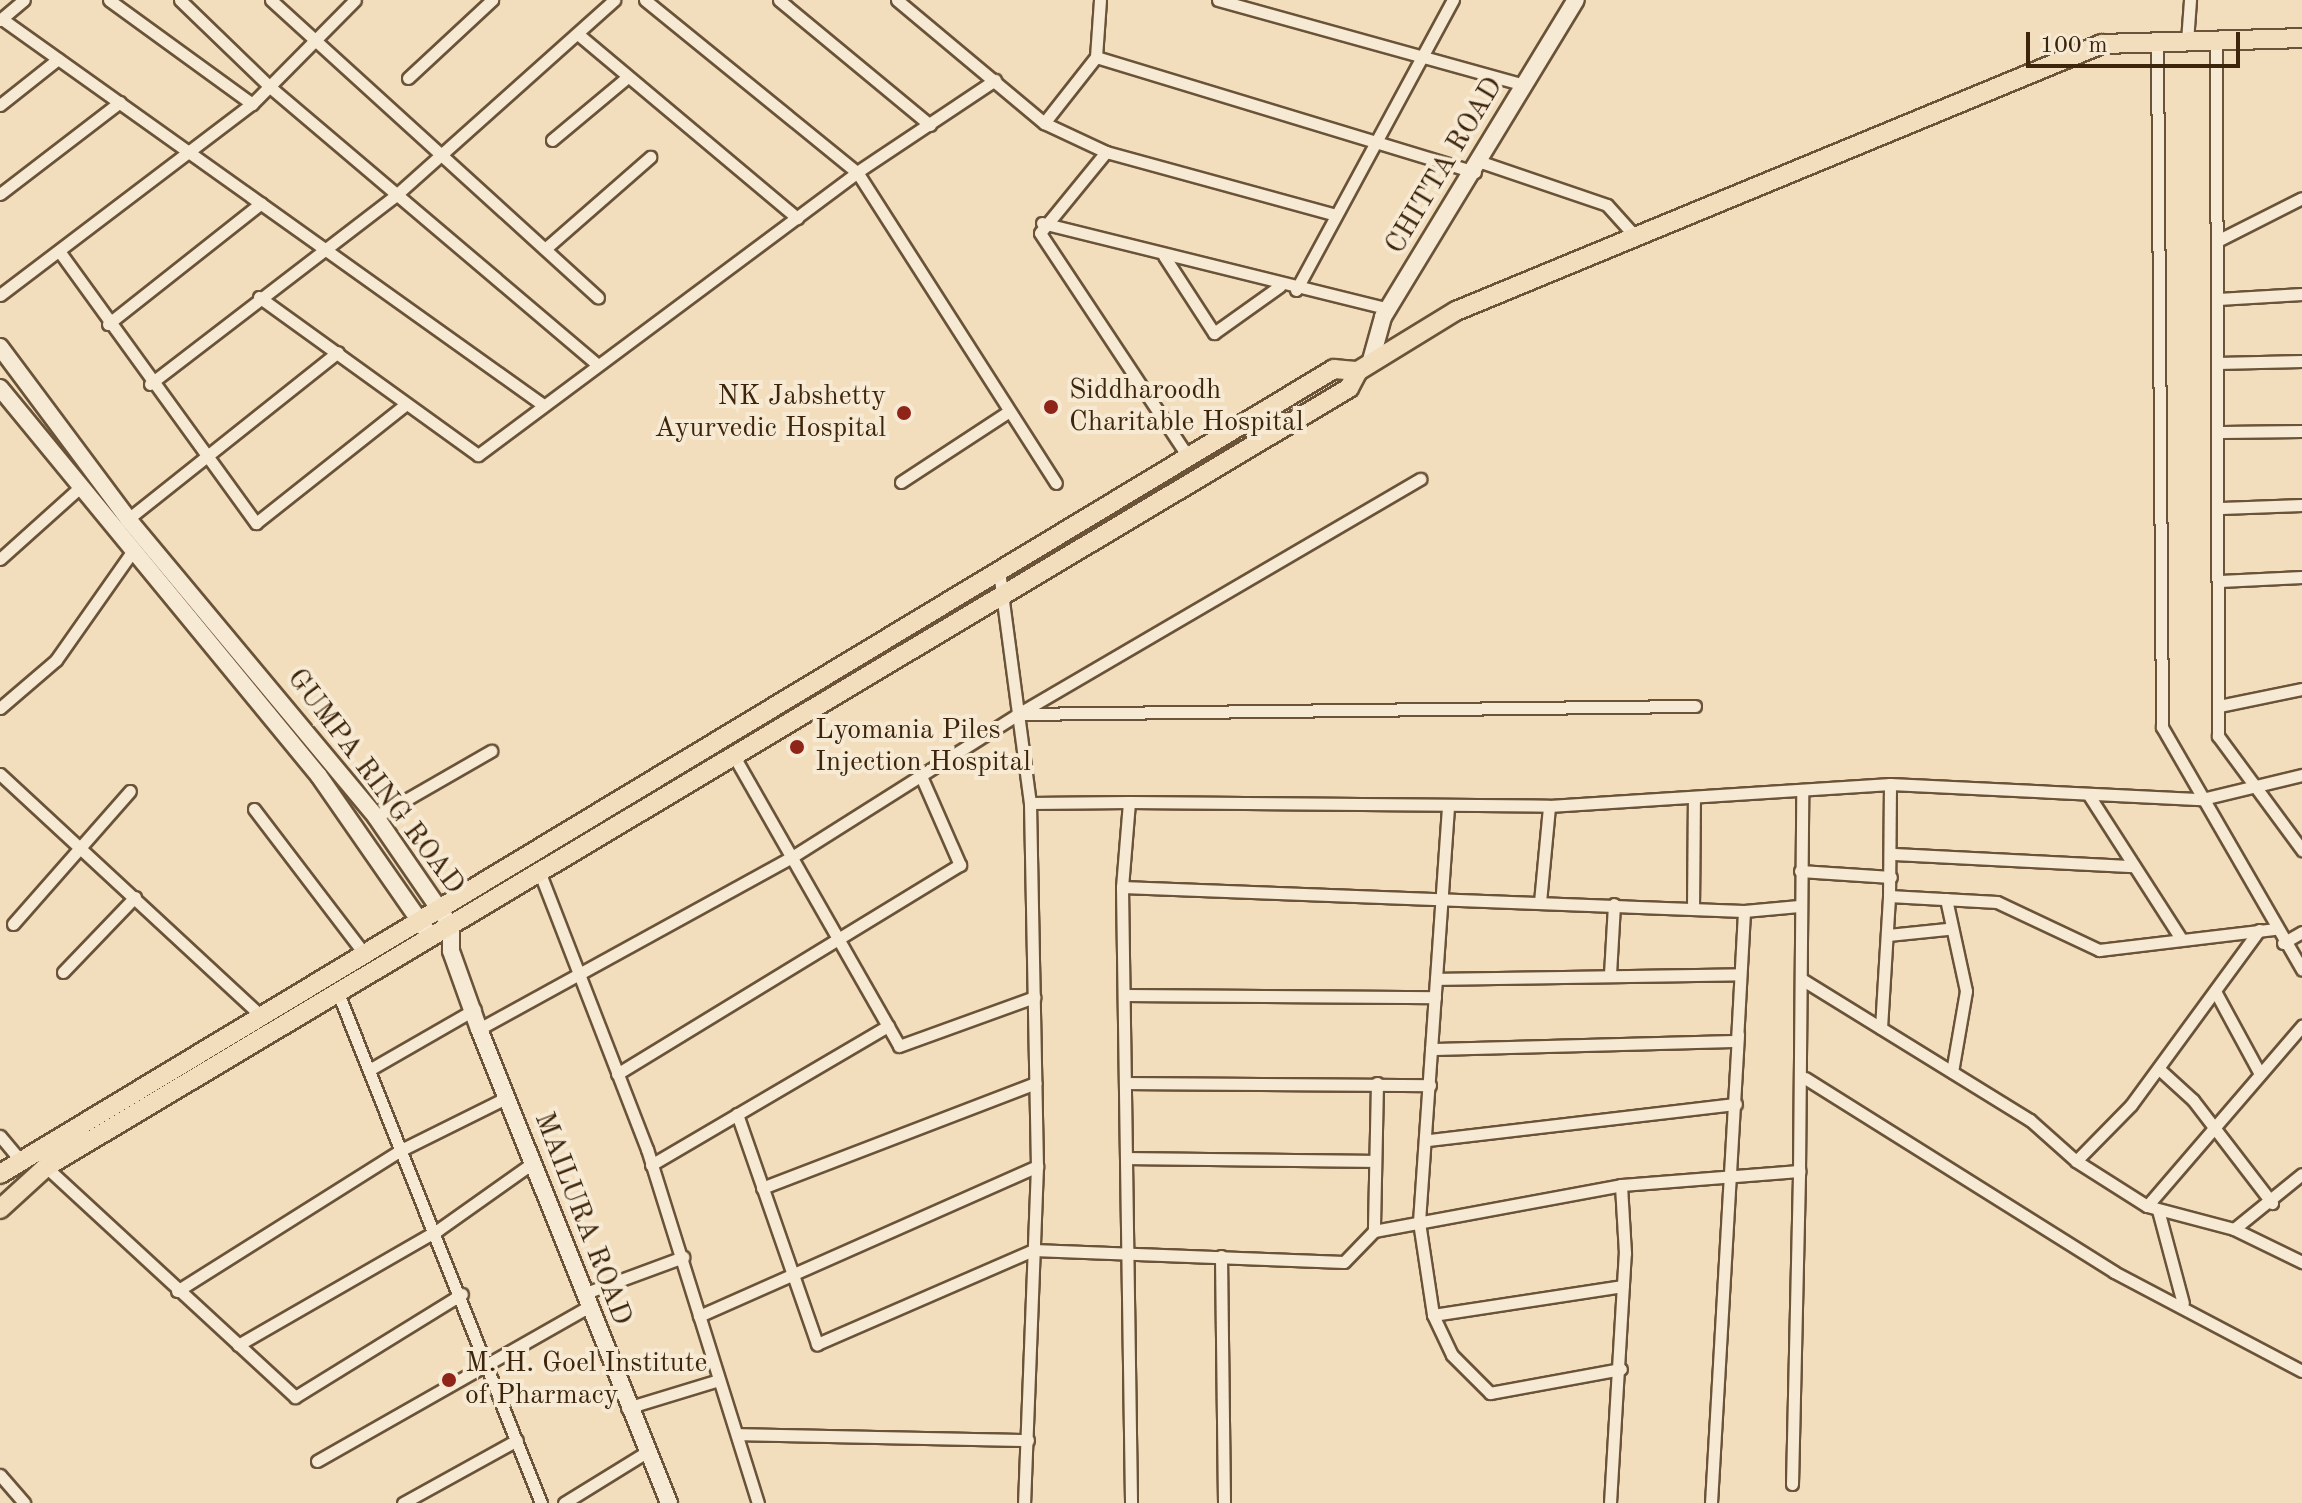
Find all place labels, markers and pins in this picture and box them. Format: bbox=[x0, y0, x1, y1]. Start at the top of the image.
place label: Siddharoodh Charitable Hospital bbox=[1069, 374, 1303, 440]
place label: NK Jabshetty Ayurvedic Hospital bbox=[655, 380, 886, 446]
marker: Siddharoodh Charitable Hospital bbox=[1040, 396, 1062, 418]
marker: NK Jabshetty Ayurvedic Hospital bbox=[893, 402, 915, 424]
place label: Lyomania Piles Injection Hospital bbox=[815, 714, 1031, 780]
marker: Lyomania Piles Injection Hospital bbox=[786, 736, 808, 758]
place label: M. H. Goel Institute of Pharmacy bbox=[465, 1347, 707, 1413]
marker: M. H. Goel Institute of Pharmacy bbox=[440, 1371, 458, 1389]

